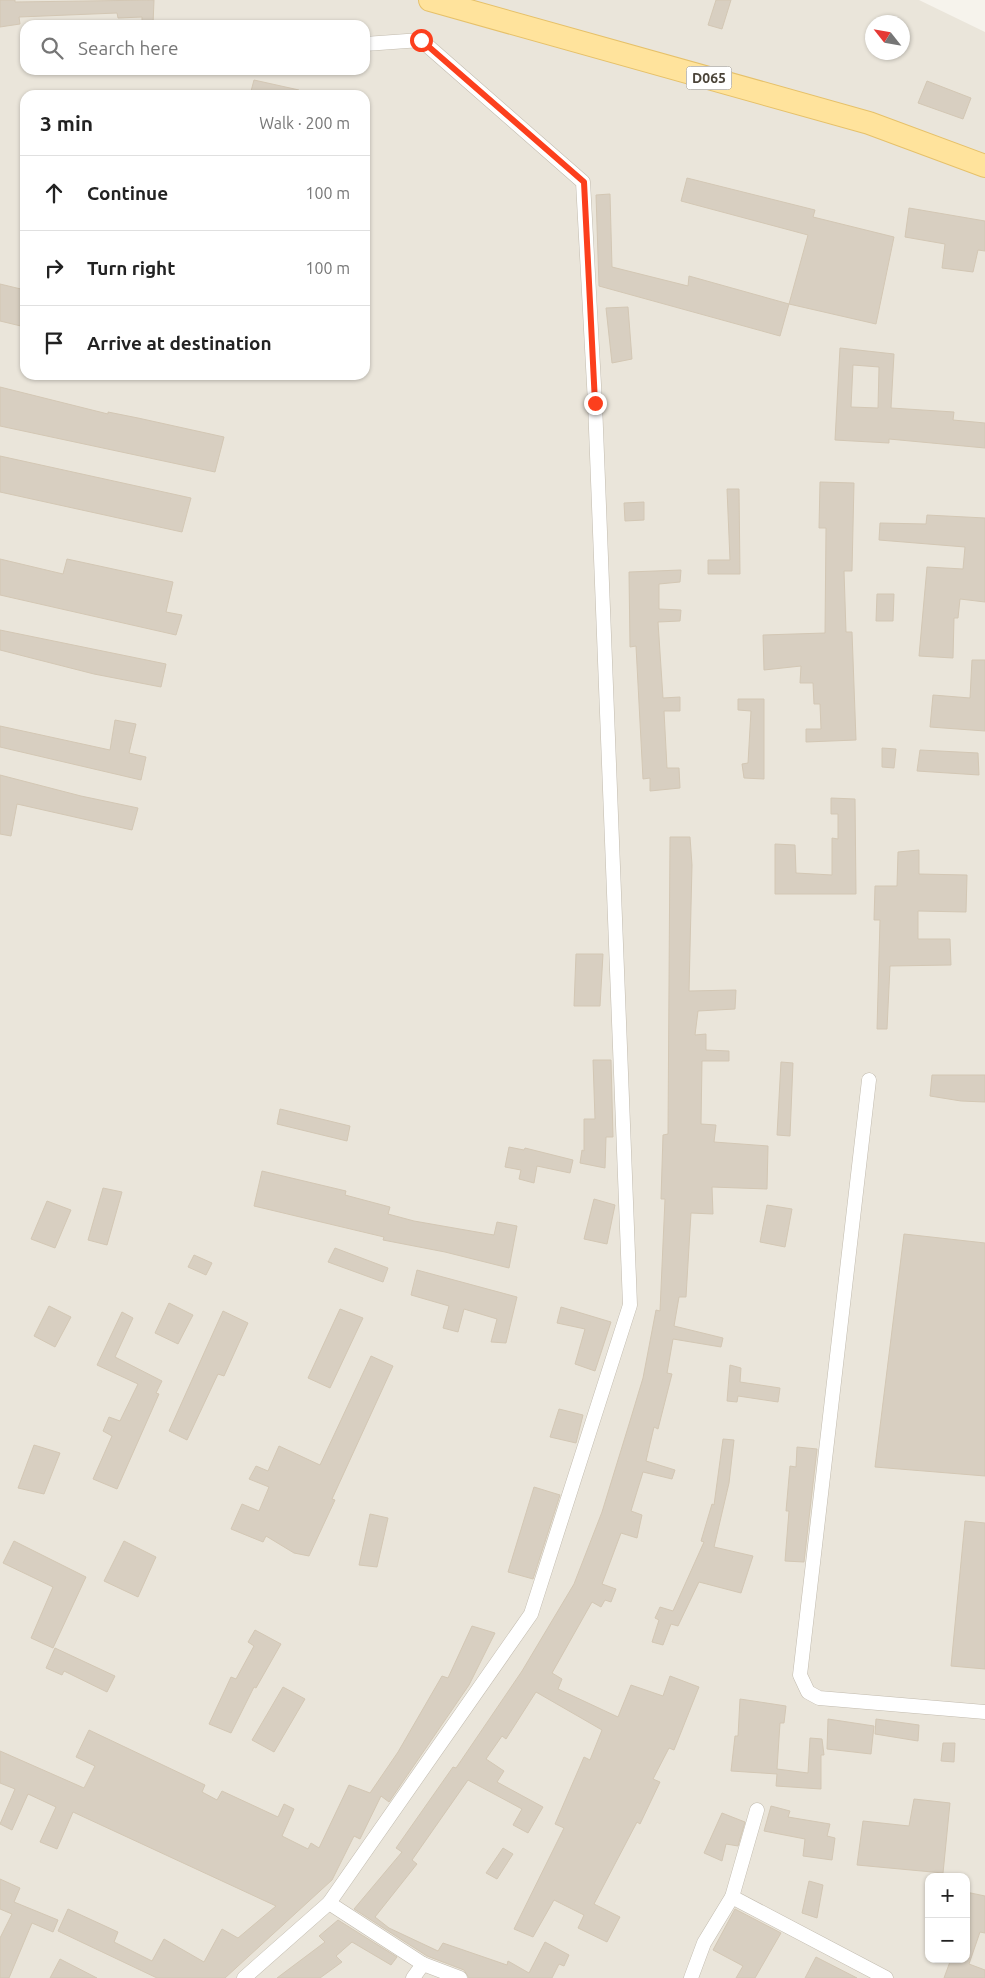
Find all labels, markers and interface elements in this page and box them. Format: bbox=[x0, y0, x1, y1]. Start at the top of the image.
north arrow bbox=[865, 15, 910, 60]
search box bbox=[20, 20, 370, 75]
route start bbox=[410, 29, 433, 52]
icon: search bbox=[38, 34, 66, 62]
text: Search here bbox=[78, 37, 178, 59]
road number: D065 bbox=[686, 66, 732, 90]
text: 3 min bbox=[40, 111, 93, 135]
text: Walk · 200 m bbox=[259, 114, 350, 132]
icon: ahead bbox=[40, 179, 68, 207]
text: Continue bbox=[87, 182, 168, 204]
text: 100 m bbox=[305, 184, 350, 202]
icon: right bbox=[40, 254, 68, 282]
text: Turn right bbox=[87, 257, 175, 279]
text: 100 m bbox=[305, 259, 350, 277]
icon: arrive bbox=[40, 329, 68, 357]
text: Arrive at destination bbox=[87, 332, 272, 354]
route end bbox=[584, 392, 607, 415]
map controls bbox=[925, 1873, 970, 1963]
button: + bbox=[925, 1873, 970, 1918]
button: − bbox=[925, 1918, 970, 1963]

